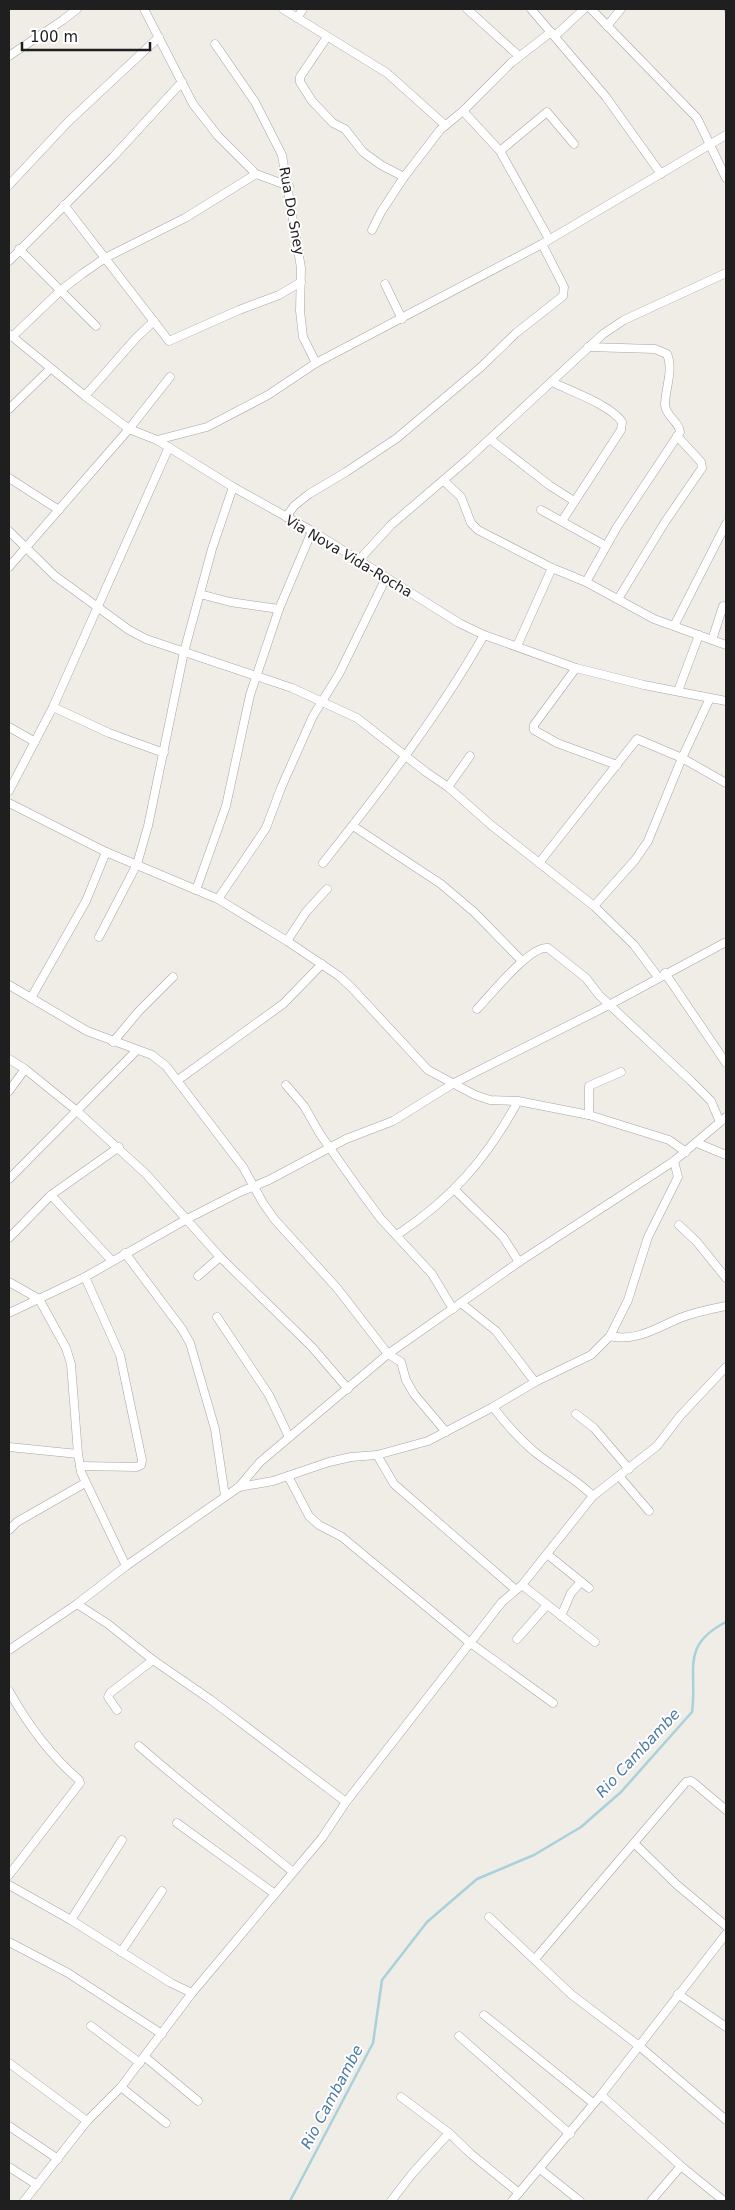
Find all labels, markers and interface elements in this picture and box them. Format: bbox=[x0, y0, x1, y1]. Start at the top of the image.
scale bar bbox=[22, 20, 150, 52]
text: 100 m bbox=[30, 28, 78, 46]
street label: Rua Do Sney bbox=[276, 166, 308, 256]
street label: Via Nova Vida-Rocha bbox=[283, 512, 415, 600]
water label: Rio Cambambe bbox=[592, 1705, 684, 1801]
water label: Rio Cambambe bbox=[297, 2042, 367, 2152]

